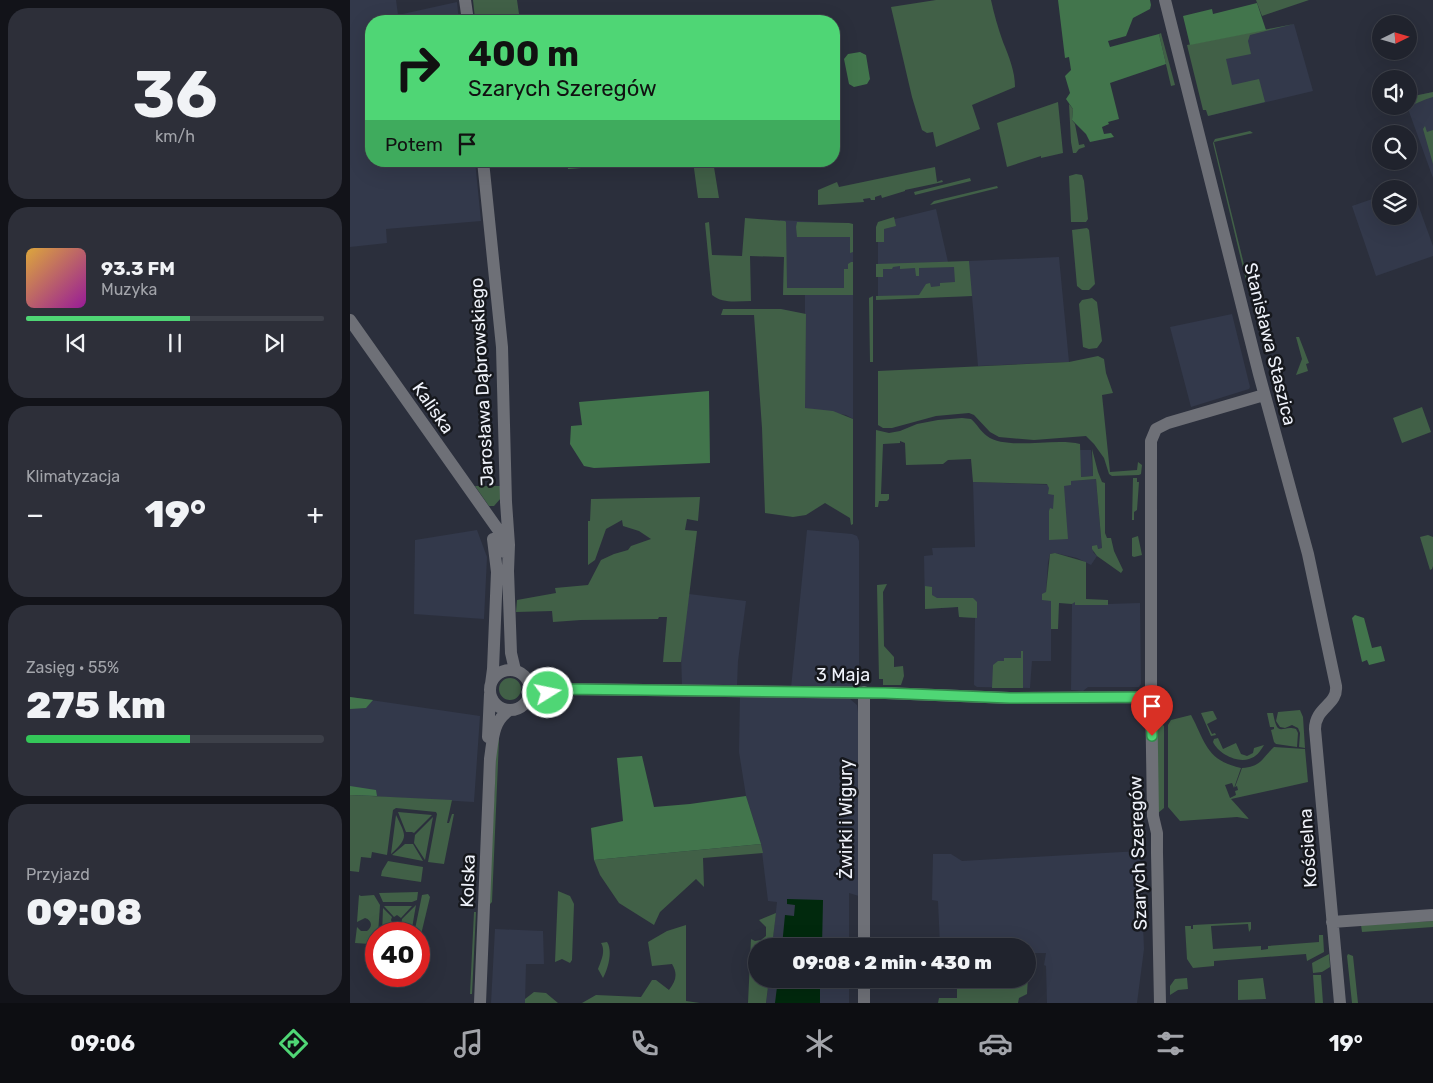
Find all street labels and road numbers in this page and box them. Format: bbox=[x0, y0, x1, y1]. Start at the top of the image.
street label: Stanisława Staszica bbox=[1239, 260, 1301, 428]
street label: Jarosława Dąbrowskiego bbox=[466, 277, 498, 487]
street label: Kaliska bbox=[407, 378, 459, 438]
street label: 3 Maja bbox=[816, 664, 870, 686]
street label: Żwirki i Wigury bbox=[835, 759, 857, 879]
street label: Szarych Szeregów bbox=[1124, 775, 1152, 931]
street label: Kościelna bbox=[1294, 808, 1322, 888]
street label: Kolska bbox=[456, 854, 480, 908]

